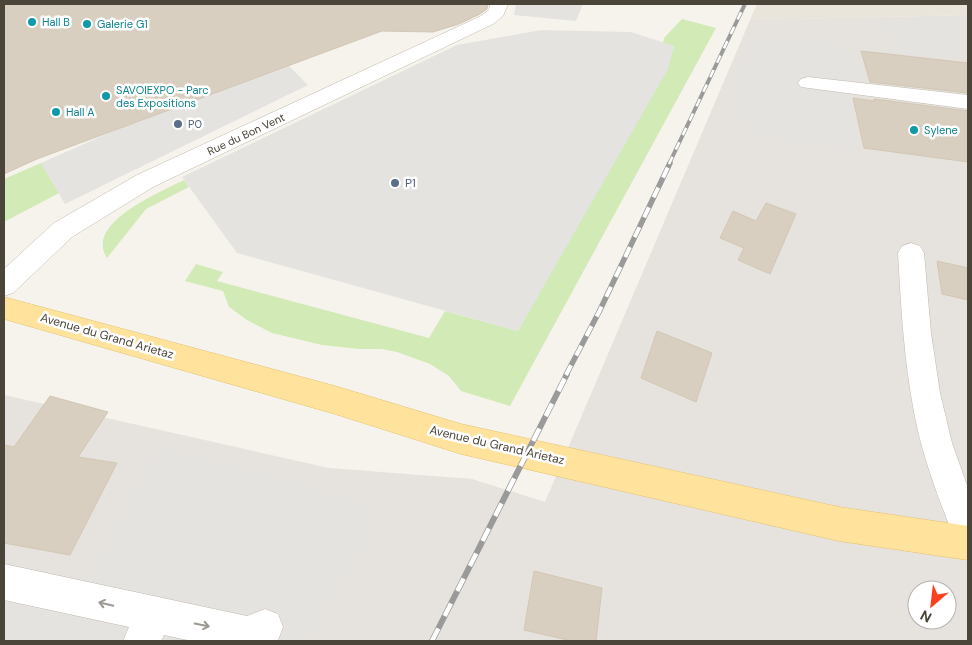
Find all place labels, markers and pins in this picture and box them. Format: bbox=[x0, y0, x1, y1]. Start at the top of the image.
place label: Hall B bbox=[42, 15, 70, 29]
marker: Hall B bbox=[26, 16, 38, 28]
place label: Galerie G1 bbox=[97, 17, 148, 31]
marker: Galerie G1 bbox=[81, 18, 93, 30]
place label: SAVOIEXPO - Parc des Expositions bbox=[116, 83, 209, 110]
marker: SAVOIEXPO - Parc des Expositions bbox=[100, 90, 112, 102]
place label: Hall A bbox=[66, 105, 95, 119]
marker: Hall A bbox=[50, 106, 62, 118]
place label: P0 bbox=[188, 117, 202, 131]
marker: P0 bbox=[172, 118, 184, 130]
place label: Sylene bbox=[924, 123, 958, 137]
marker: Sylene bbox=[908, 124, 920, 136]
place label: P1 bbox=[405, 175, 416, 191]
marker: P1 bbox=[389, 177, 401, 189]

